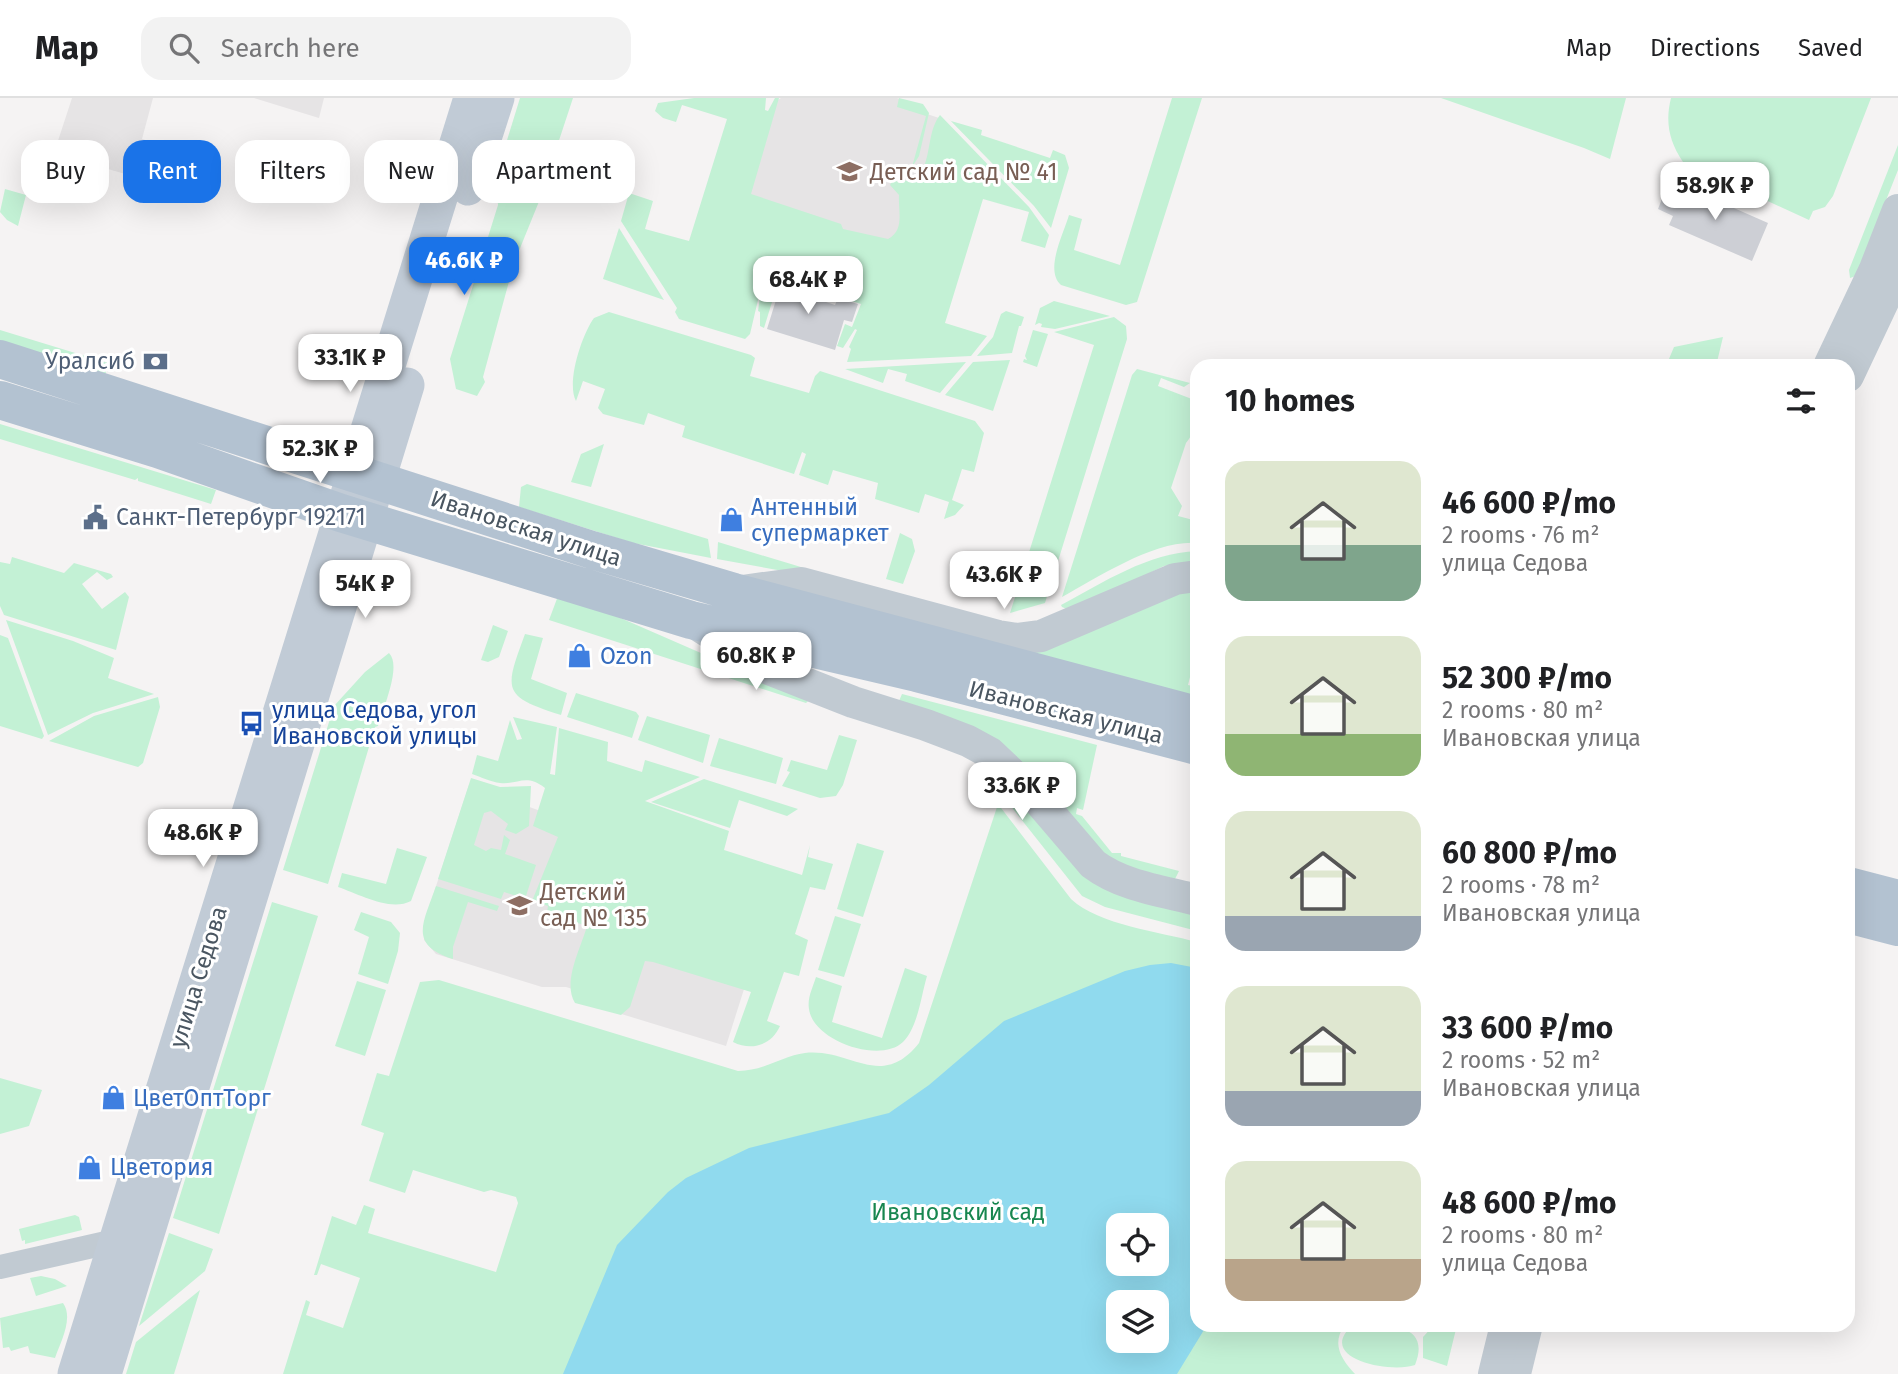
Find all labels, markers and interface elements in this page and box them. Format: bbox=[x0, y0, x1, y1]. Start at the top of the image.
search box bbox=[141, 17, 631, 80]
text: Map bbox=[35, 28, 99, 68]
icon: search bbox=[165, 29, 203, 67]
text: Search here bbox=[221, 33, 360, 64]
text: Map bbox=[1566, 34, 1612, 62]
text: Directions bbox=[1650, 34, 1760, 62]
text: Saved bbox=[1798, 34, 1863, 62]
chip: Buy bbox=[21, 140, 109, 203]
chip: Rent bbox=[123, 140, 221, 203]
chip: Filters bbox=[235, 140, 350, 203]
chip: New bbox=[364, 140, 458, 203]
chip: Apartment bbox=[472, 140, 635, 203]
school or university icon: Детский сад № 41 bbox=[836, 158, 864, 186]
place label: Детский сад № 41 bbox=[869, 158, 1057, 186]
pin: 58.9K ₽ bbox=[1650, 162, 1780, 222]
text: 58.9K ₽ bbox=[1676, 171, 1754, 199]
pin: 46.6K ₽ bbox=[399, 238, 529, 297]
text: 46.6K ₽ bbox=[425, 246, 503, 274]
pin: 68.4K ₽ bbox=[743, 256, 873, 316]
text: 68.4K ₽ bbox=[769, 265, 847, 293]
pin: 33.1K ₽ bbox=[285, 334, 415, 394]
text: 33.1K ₽ bbox=[314, 343, 386, 371]
place label: Уралсиб bbox=[45, 347, 135, 375]
bank icon: Уралсиб bbox=[141, 347, 169, 375]
icon: filters bbox=[1782, 382, 1820, 420]
text: 10 homes bbox=[1225, 383, 1355, 419]
pin: 52.3K ₽ bbox=[255, 426, 385, 485]
text: 52.3K ₽ bbox=[282, 434, 358, 462]
street label: Ивановская улица bbox=[427, 484, 625, 572]
text: 46 600 ₽/mo bbox=[1442, 485, 1616, 521]
icon: home bbox=[1281, 489, 1365, 573]
place label: Антенный супермаркет bbox=[751, 493, 889, 547]
public building icon: Санкт-Петербург 192171 bbox=[82, 503, 110, 531]
place label: Санкт-Петербург 192171 bbox=[116, 503, 366, 531]
shop icon: Антенный супермаркет bbox=[717, 506, 745, 534]
text: 2 rooms · 76 m² bbox=[1442, 521, 1600, 549]
text: улица Седова bbox=[1442, 549, 1588, 577]
pin: 43.6K ₽ bbox=[939, 552, 1069, 611]
pin: 54K ₽ bbox=[316, 560, 414, 620]
text: 43.6K ₽ bbox=[966, 560, 1042, 588]
text: 54K ₽ bbox=[335, 569, 395, 597]
pin: 60.8K ₽ bbox=[691, 632, 821, 692]
text: 60.8K ₽ bbox=[716, 641, 796, 669]
shop icon: Ozon bbox=[566, 642, 594, 670]
place label: Ozon bbox=[600, 642, 653, 670]
text: 52 300 ₽/mo bbox=[1442, 660, 1612, 696]
icon: home bbox=[1281, 664, 1365, 748]
street label: Ивановская улица bbox=[966, 674, 1166, 750]
place label: улица Седова, угол Ивановской улицы bbox=[272, 696, 477, 750]
text: 2 rooms · 80 m² bbox=[1442, 696, 1603, 724]
bus stop icon: улица Седова, угол Ивановской улицы bbox=[238, 709, 266, 737]
text: Ивановская улица bbox=[1442, 724, 1641, 752]
pin: 33.6K ₽ bbox=[957, 762, 1087, 822]
text: 33.6K ₽ bbox=[984, 771, 1060, 799]
pin: 48.6K ₽ bbox=[138, 810, 268, 869]
text: 48.6K ₽ bbox=[164, 818, 242, 846]
text: 60 800 ₽/mo bbox=[1442, 835, 1617, 871]
icon: home bbox=[1281, 839, 1365, 923]
text: 2 rooms · 78 m² bbox=[1442, 871, 1600, 899]
place label: Детский сад № 135 bbox=[539, 878, 647, 932]
school or university icon: Детский сад № 135 bbox=[506, 891, 534, 919]
text: Ивановская улица bbox=[1442, 899, 1641, 927]
street label: улица Седова bbox=[163, 903, 233, 1051]
text: 33 600 ₽/mo bbox=[1442, 1010, 1613, 1046]
icon: home bbox=[1281, 1014, 1365, 1098]
text: 2 rooms · 52 m² bbox=[1442, 1046, 1600, 1074]
text: Ивановская улица bbox=[1442, 1074, 1641, 1102]
shop icon: ЦветОптТорг bbox=[99, 1084, 127, 1112]
place label: ЦветОптТорг bbox=[133, 1084, 271, 1112]
shop icon: Цветория bbox=[76, 1153, 104, 1181]
place label: Цветория bbox=[110, 1153, 214, 1181]
text: 48 600 ₽/mo bbox=[1442, 1185, 1617, 1221]
icon: home bbox=[1281, 1189, 1365, 1273]
park label: Ивановский сад bbox=[871, 1198, 1045, 1226]
map controls bbox=[1106, 1213, 1169, 1353]
button: locate bbox=[1106, 1213, 1169, 1276]
text: 2 rooms · 80 m² bbox=[1442, 1221, 1603, 1249]
text: улица Седова bbox=[1442, 1249, 1588, 1277]
button: layers bbox=[1106, 1290, 1169, 1353]

